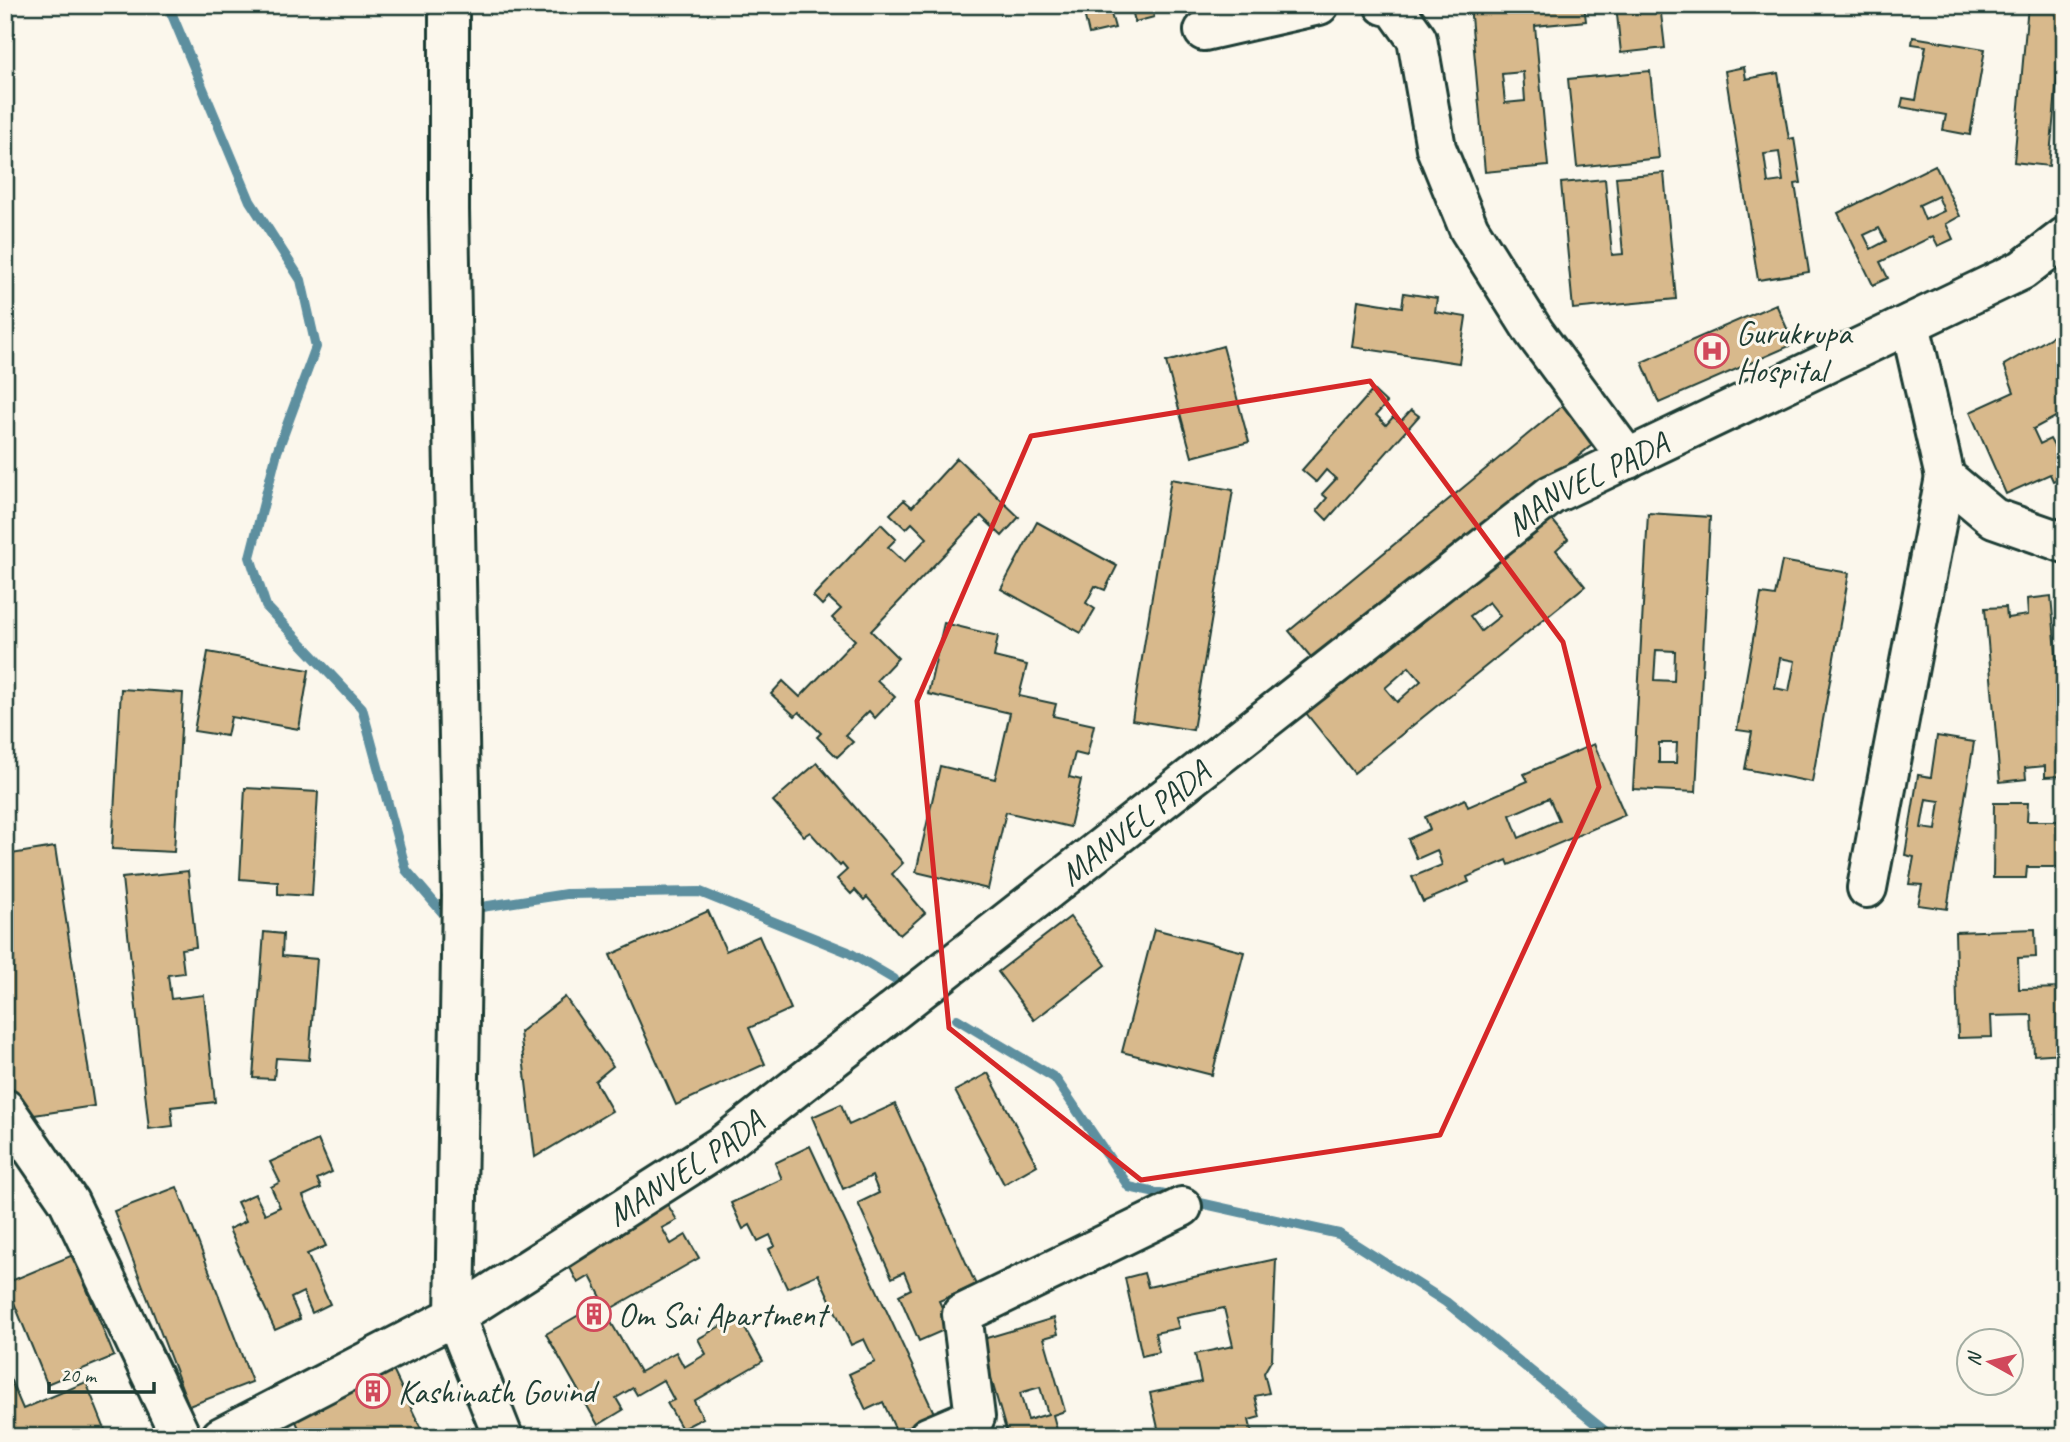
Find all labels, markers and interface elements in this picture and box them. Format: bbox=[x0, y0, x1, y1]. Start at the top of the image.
place label: Gurukrupa Hospital bbox=[1736, 312, 1854, 392]
hospital icon: Gurukrupa Hospital bbox=[1693, 332, 1731, 370]
street label: MANVEL PADA bbox=[1497, 422, 1676, 545]
street label: MANVEL PADA bbox=[1051, 750, 1219, 895]
street label: MANVEL PADA bbox=[599, 1100, 773, 1236]
place label: Om Sai Apartment bbox=[618, 1294, 830, 1336]
building icon: Om Sai Apartment bbox=[575, 1295, 613, 1333]
north arrow bbox=[1954, 1326, 2024, 1396]
text: N bbox=[1961, 1349, 1987, 1367]
scale bar bbox=[49, 1351, 154, 1395]
text: 20 m bbox=[60, 1362, 98, 1388]
place label: Kashinath Govind bbox=[398, 1371, 600, 1413]
building icon: Kashinath Govind bbox=[354, 1372, 392, 1410]

